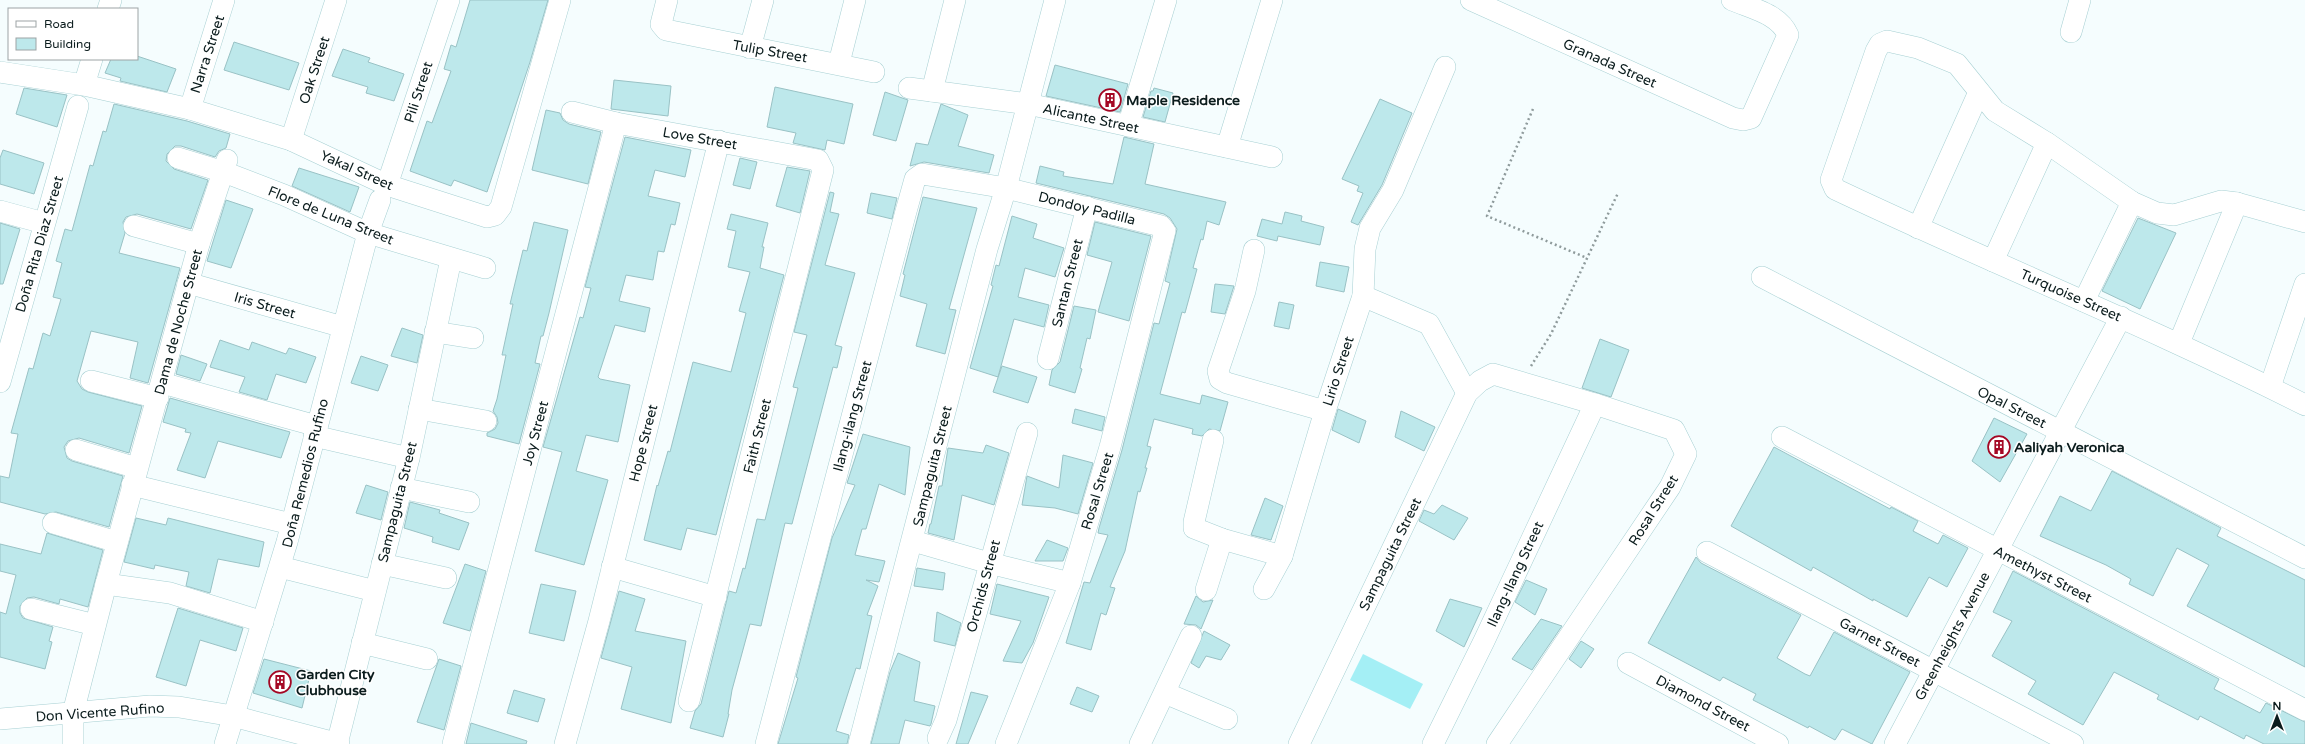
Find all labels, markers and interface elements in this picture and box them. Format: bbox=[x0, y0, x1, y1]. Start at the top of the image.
legend bbox=[8, 8, 138, 60]
street label: Narra Street bbox=[187, 12, 228, 95]
text: Road bbox=[44, 17, 74, 31]
street label: Oak Street bbox=[296, 33, 334, 106]
street label: Granada Street bbox=[1560, 35, 1660, 92]
text: Building bbox=[44, 37, 91, 51]
street label: Tulip Street bbox=[731, 37, 809, 67]
street label: Pili Street bbox=[401, 59, 437, 125]
building icon: Maple Residence bbox=[1097, 87, 1123, 113]
place label: Maple Residence bbox=[1126, 92, 1240, 109]
street label: Alicante Street bbox=[1041, 100, 1141, 137]
street label: Love Street bbox=[661, 124, 739, 154]
street label: Yakal Street bbox=[318, 147, 397, 194]
street label: Doña Rita Diaz Street bbox=[12, 173, 67, 314]
street label: Flore de Luna Street bbox=[265, 182, 397, 249]
street label: Dondoy Padilla bbox=[1036, 188, 1137, 229]
street label: Santan Street bbox=[1048, 237, 1087, 329]
street label: Dama de Noche Street bbox=[151, 247, 206, 397]
street label: Turquoise Street bbox=[2018, 266, 2125, 326]
street label: Iris Street bbox=[232, 289, 298, 323]
street label: Lirio Street bbox=[1319, 333, 1358, 408]
street label: Ilang-ilang Street bbox=[830, 358, 876, 473]
street label: Opal Street bbox=[1974, 383, 2050, 432]
street label: Faith Street bbox=[740, 396, 775, 475]
street label: Doña Remedios Rufino bbox=[279, 397, 332, 549]
street label: Joy Street bbox=[519, 398, 552, 467]
street label: Hope Street bbox=[626, 402, 661, 484]
street label: Sampaguita Street bbox=[909, 403, 956, 528]
building icon: Aaliyah Veronica bbox=[1986, 434, 2012, 460]
street label: Sampaguita Street bbox=[374, 439, 421, 564]
place label: Aaliyah Veronica bbox=[2014, 439, 2125, 456]
street label: Rosal Street bbox=[1078, 450, 1118, 532]
street label: Rosal Street bbox=[1625, 471, 1682, 549]
street label: Sampaguita Street bbox=[1356, 494, 1425, 614]
street label: Ilang-Ilang Street bbox=[1484, 518, 1548, 630]
street label: Orchids Street bbox=[963, 537, 1004, 634]
street label: Amethyst Street bbox=[1991, 542, 2095, 607]
street label: Greenheights Avenue bbox=[1911, 569, 1994, 703]
street label: Garnet Street bbox=[1836, 614, 1924, 671]
place label: Garden City Clubhouse bbox=[296, 666, 375, 699]
building icon: Garden City Clubhouse bbox=[267, 669, 293, 695]
street label: Diamond Street bbox=[1653, 671, 1753, 736]
north arrow bbox=[2257, 696, 2297, 736]
street label: Don Vicente Rufino bbox=[35, 700, 165, 725]
text: N bbox=[2273, 700, 2281, 713]

